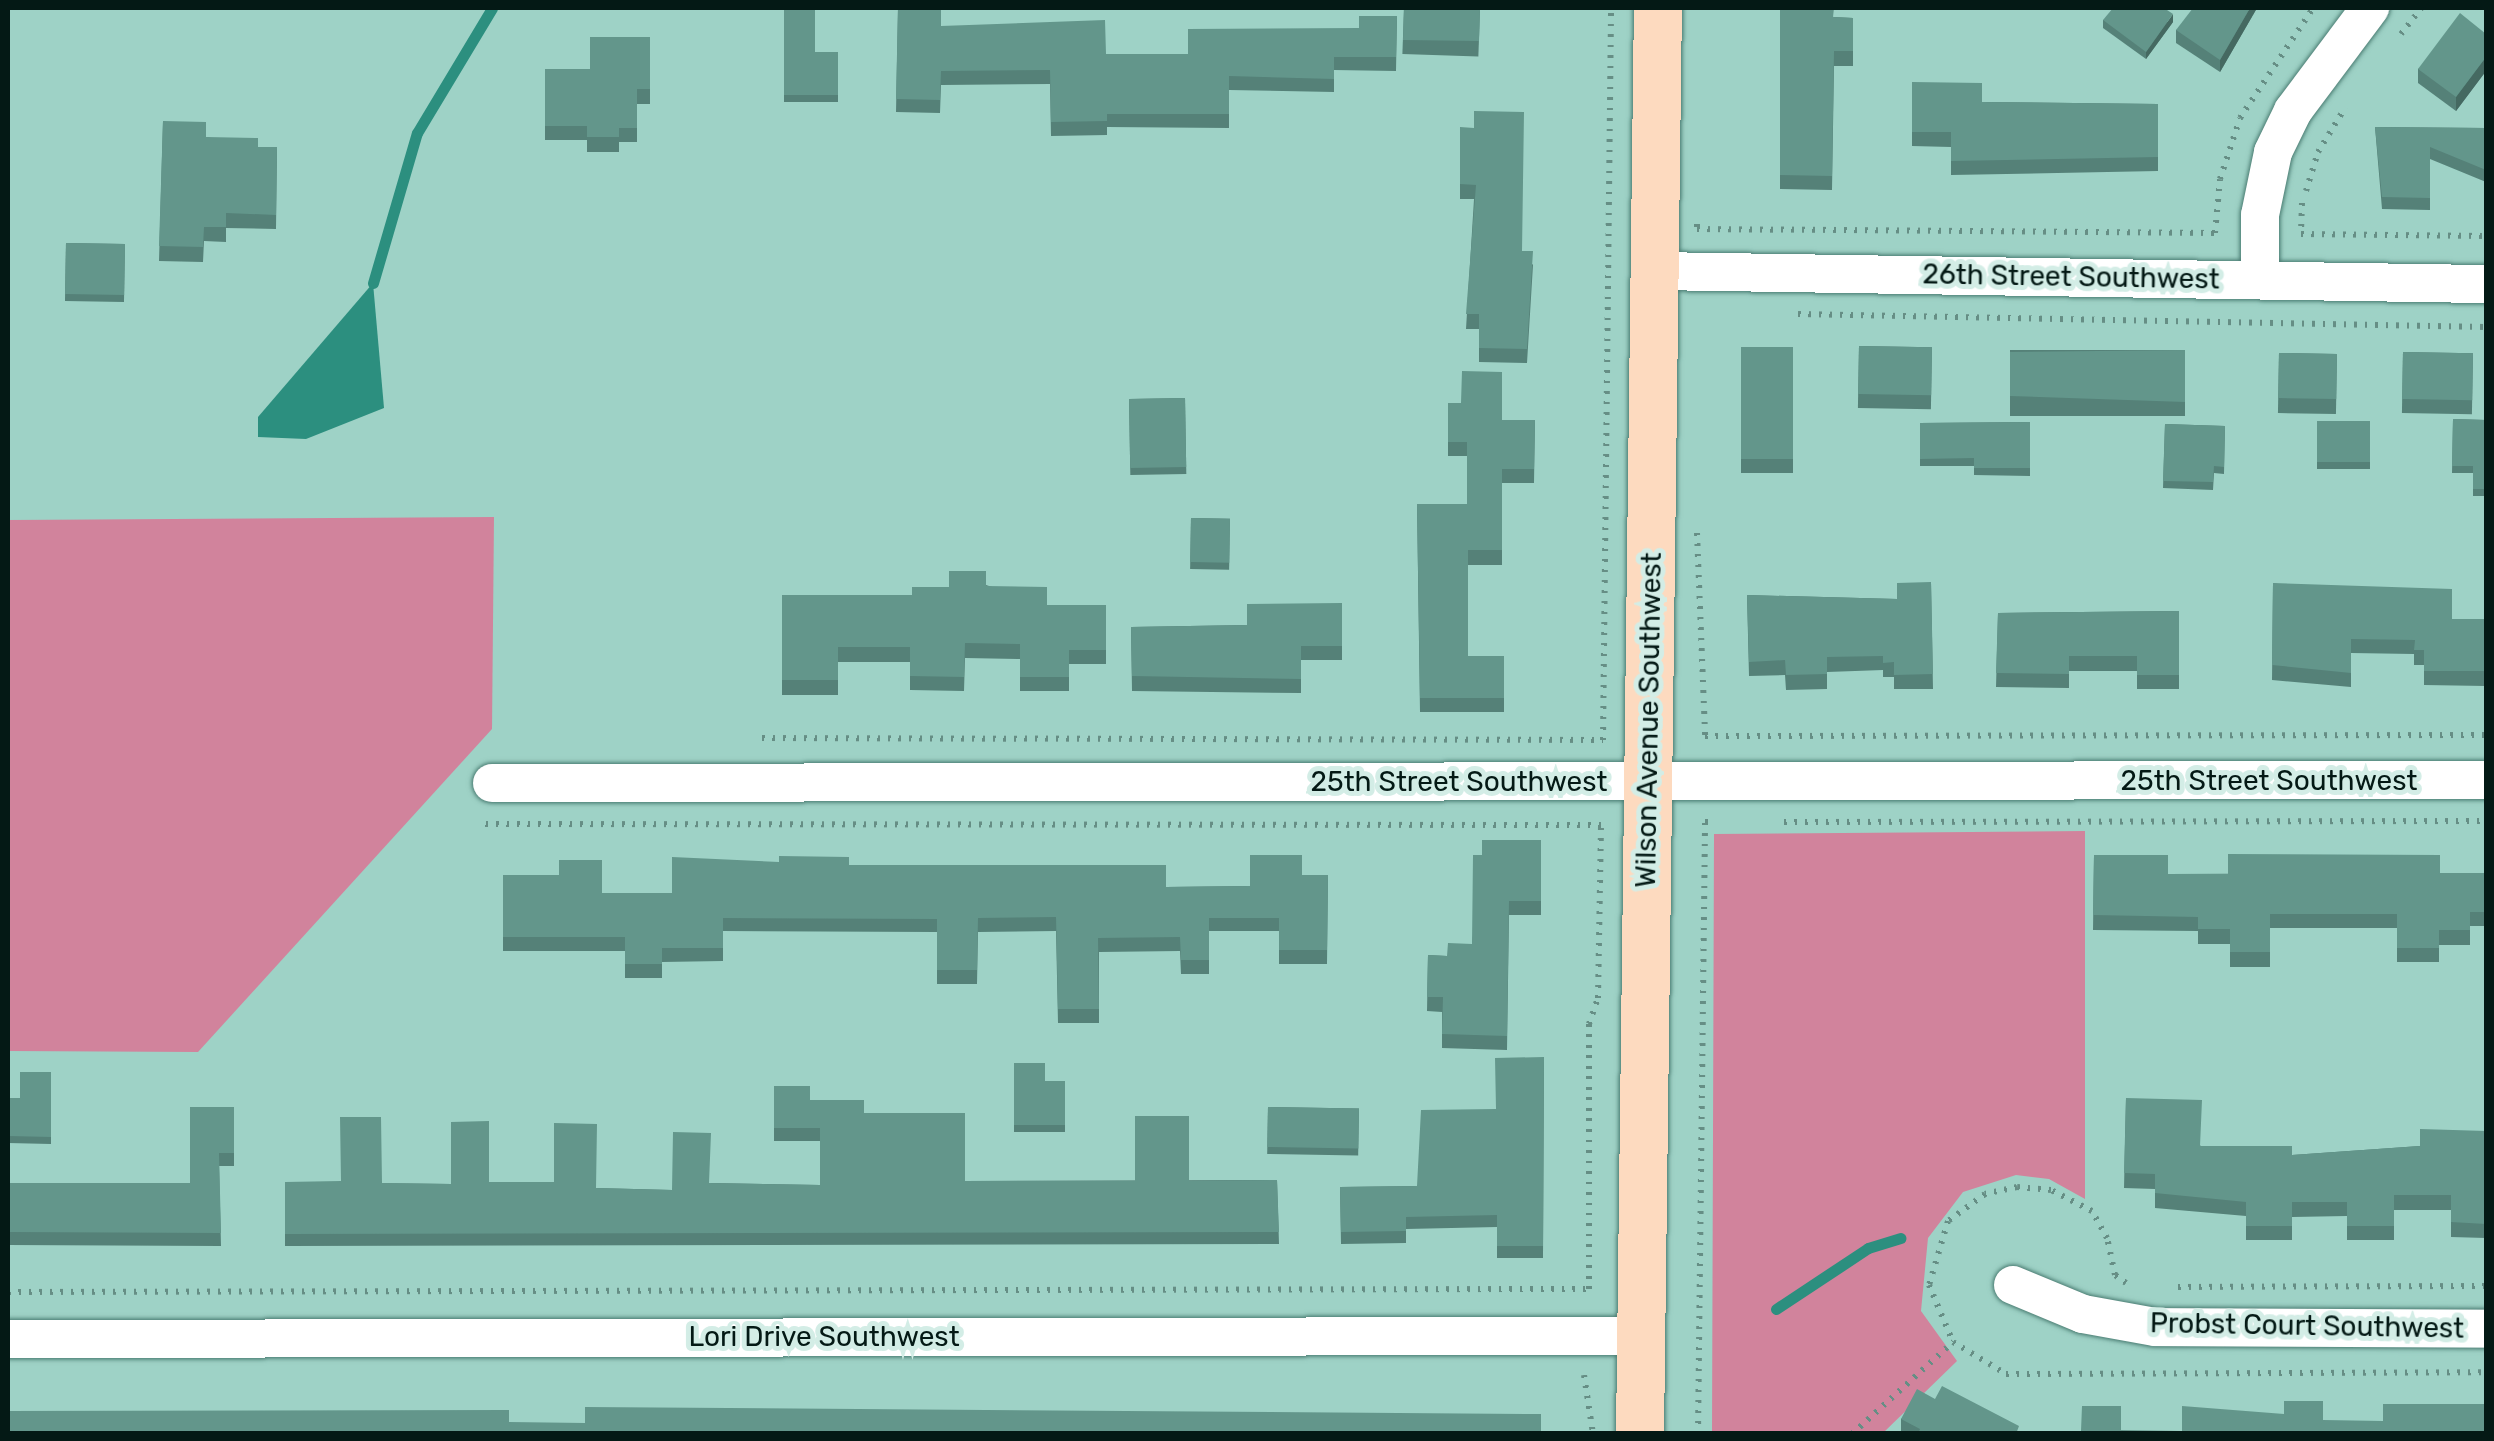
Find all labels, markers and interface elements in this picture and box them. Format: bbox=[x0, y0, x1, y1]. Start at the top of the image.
street label: 26th Street Southwest bbox=[1922, 258, 2220, 296]
street label: Wilson Avenue Southwest bbox=[1629, 552, 1669, 888]
street label: 25th Street Southwest bbox=[2121, 764, 2417, 798]
street label: 25th Street Southwest bbox=[1311, 765, 1607, 799]
street label: Probst Court Southwest bbox=[2150, 1306, 2464, 1346]
street label: Lori Drive Southwest bbox=[688, 1320, 960, 1354]

